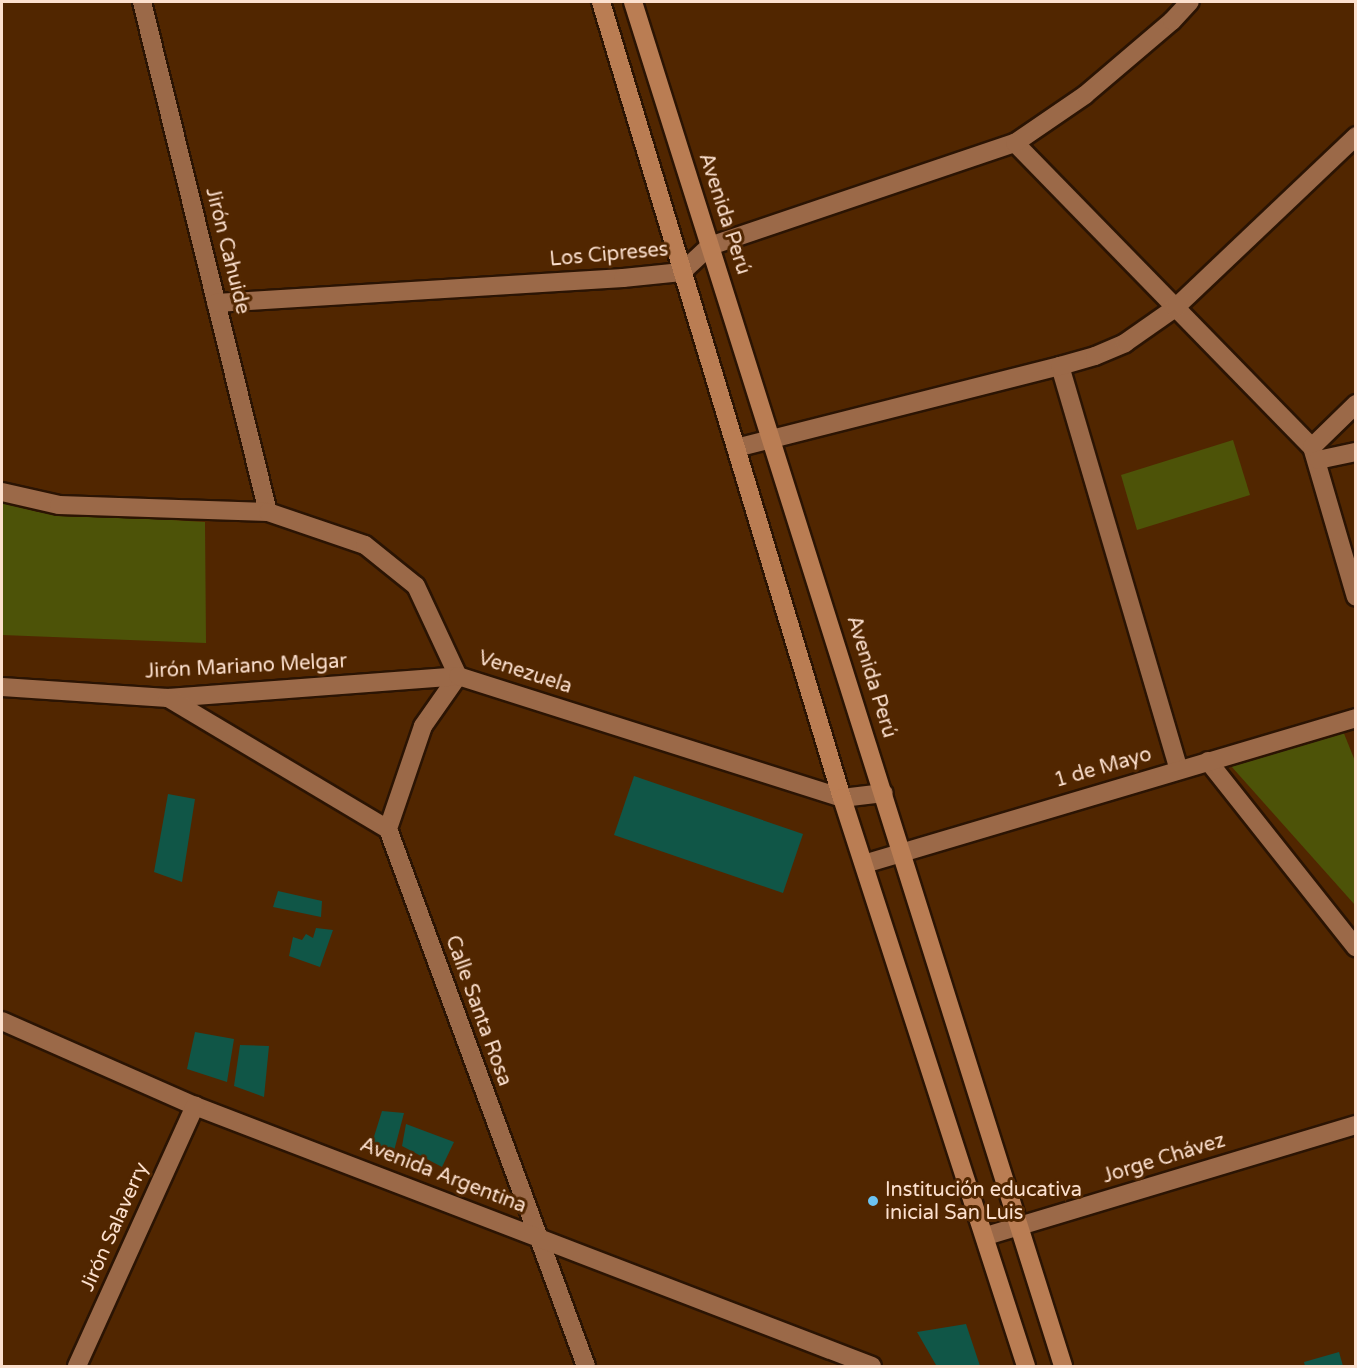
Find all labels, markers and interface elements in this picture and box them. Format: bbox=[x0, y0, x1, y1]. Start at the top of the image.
street label: Avenida Perú bbox=[693, 150, 755, 278]
street label: Jirón Cahuide bbox=[200, 185, 254, 317]
street label: Los Cipreses bbox=[549, 238, 669, 272]
street label: Avenida Perú bbox=[841, 613, 901, 741]
street label: Venezuela bbox=[475, 647, 575, 699]
street label: Jirón Mariano Melgar bbox=[144, 650, 348, 684]
street label: 1 de Mayo bbox=[1052, 743, 1154, 793]
street label: Calle Santa Rosa bbox=[440, 932, 516, 1090]
street label: Jorge Chávez bbox=[1100, 1129, 1228, 1189]
street label: Avenida Argentina bbox=[356, 1133, 530, 1219]
street label: Jirón Salaverry bbox=[76, 1159, 154, 1295]
place label: Institución educativa inicial San Luis bbox=[885, 1178, 1082, 1225]
marker: Institución educativa inicial San Luis bbox=[866, 1194, 880, 1208]

